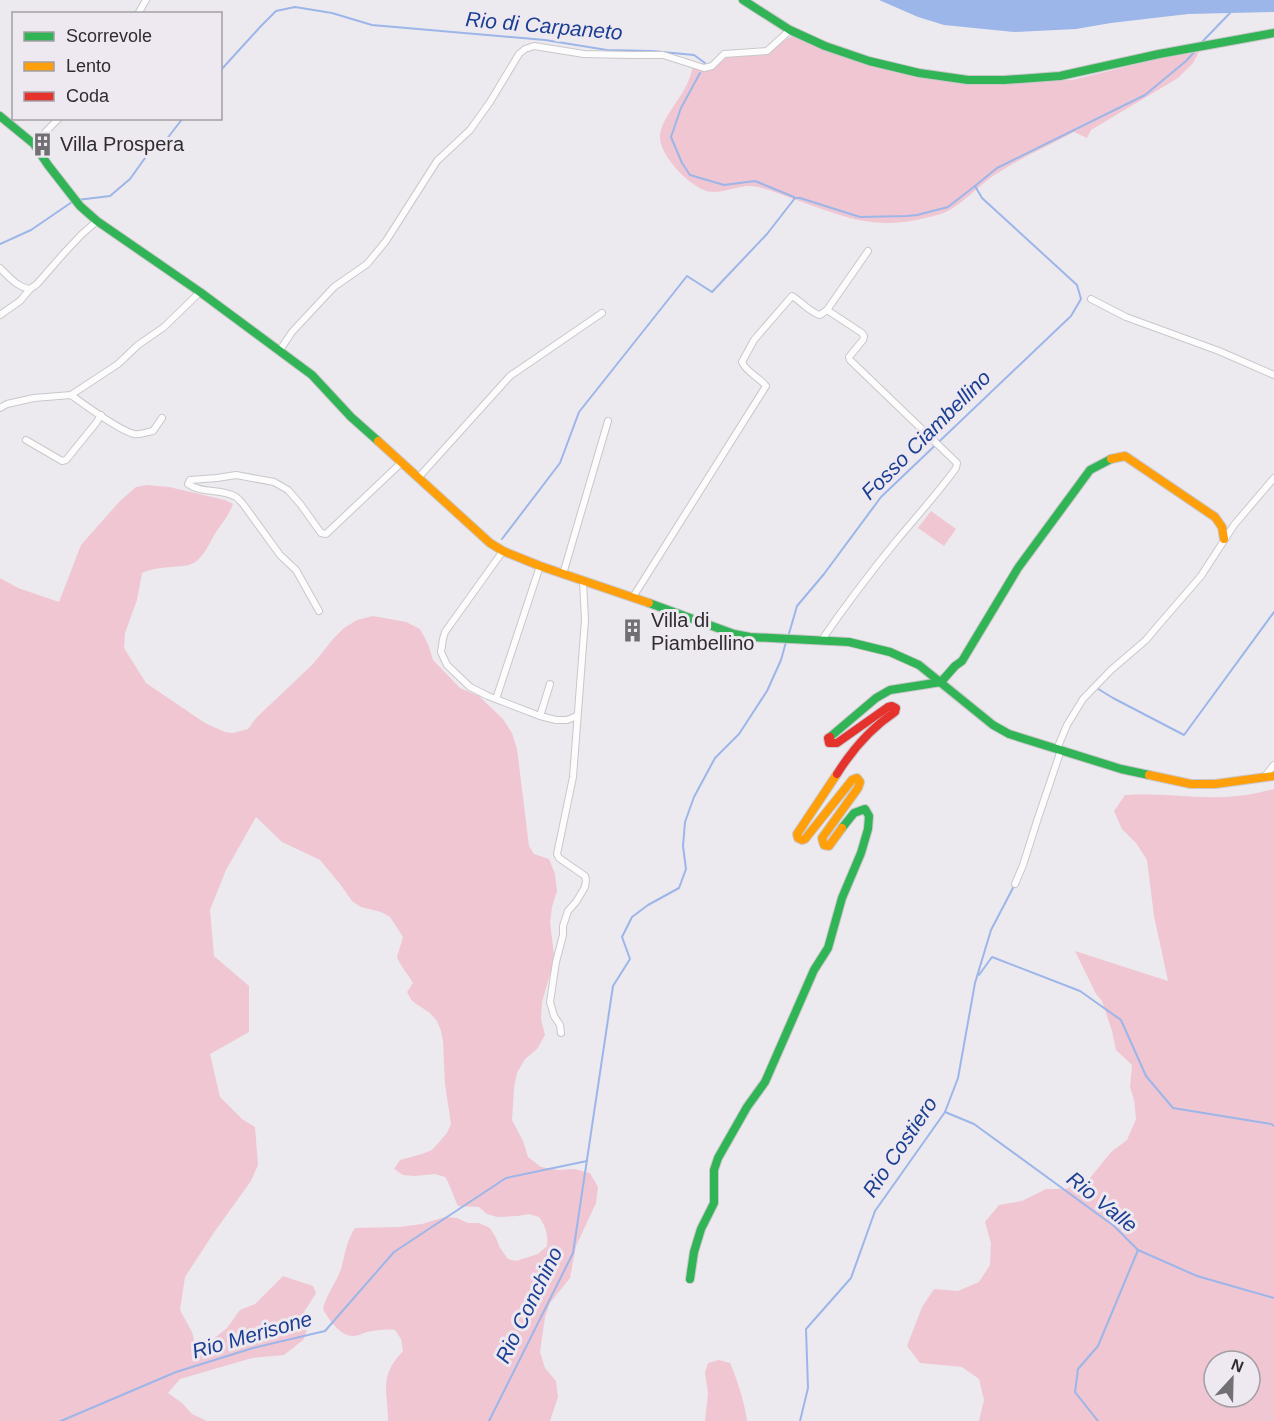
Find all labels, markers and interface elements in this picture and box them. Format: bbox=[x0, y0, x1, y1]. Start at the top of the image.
water label: Rio di Carpaneto bbox=[465, 7, 624, 44]
legend bbox=[12, 12, 222, 120]
text: Scorrevole bbox=[66, 26, 152, 46]
text: Lento bbox=[66, 56, 111, 76]
text: Coda bbox=[66, 86, 110, 106]
building icon: Villa Prospera bbox=[29, 131, 55, 157]
place label: Villa Prospera bbox=[60, 133, 185, 155]
water label: Fosso Ciambellino bbox=[856, 365, 995, 504]
place label: Villa di Piambellino bbox=[651, 609, 754, 654]
building icon: Villa di Piambellino bbox=[620, 618, 646, 644]
water label: Rio Costiero bbox=[858, 1092, 942, 1201]
water label: Rio Valle bbox=[1063, 1166, 1142, 1237]
water label: Rio Conchino bbox=[491, 1243, 567, 1366]
water label: Rio Merisone bbox=[189, 1306, 314, 1363]
north arrow bbox=[1202, 1349, 1262, 1409]
text: N bbox=[1229, 1356, 1246, 1376]

